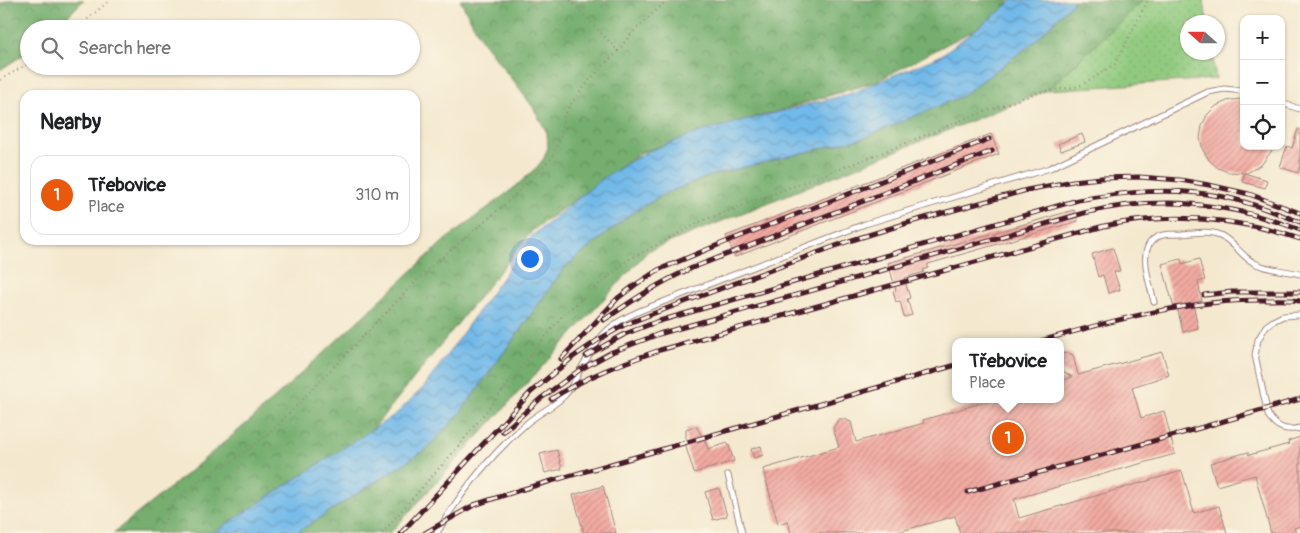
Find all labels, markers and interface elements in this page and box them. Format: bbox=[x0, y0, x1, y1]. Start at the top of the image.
north arrow bbox=[1180, 15, 1225, 60]
map controls bbox=[1240, 15, 1285, 150]
button: + bbox=[1240, 15, 1285, 60]
search box bbox=[20, 20, 420, 75]
icon: search bbox=[38, 34, 66, 62]
text: Search here bbox=[78, 36, 171, 60]
button: − bbox=[1240, 60, 1285, 105]
button: locate bbox=[1240, 105, 1285, 150]
text: Nearby bbox=[40, 109, 101, 136]
text: Třebovice bbox=[88, 173, 166, 197]
text: 1 bbox=[54, 185, 60, 205]
text: 310 m bbox=[355, 185, 399, 205]
text: Place bbox=[88, 197, 124, 217]
your location bbox=[517, 246, 543, 272]
popup bbox=[952, 338, 1064, 403]
text: Třebovice bbox=[969, 349, 1047, 373]
text: Place bbox=[969, 373, 1005, 393]
pin: 1 bbox=[992, 419, 1024, 457]

